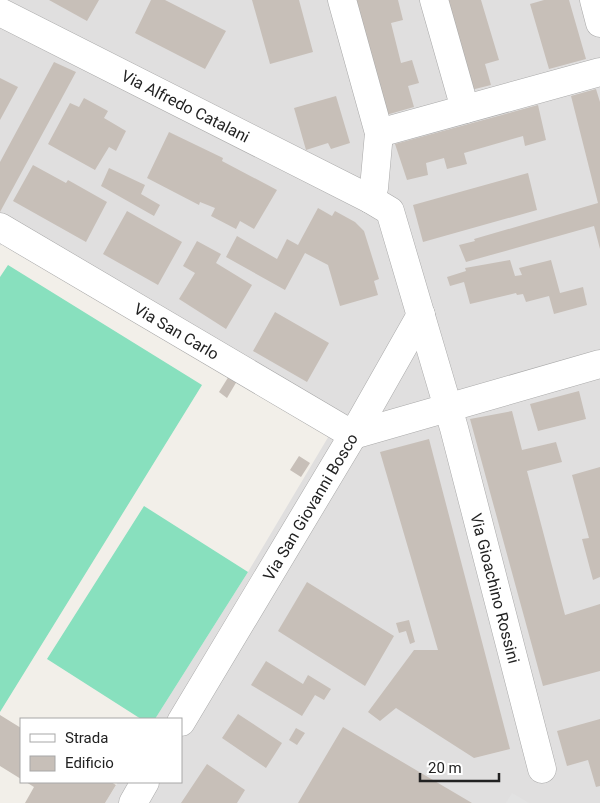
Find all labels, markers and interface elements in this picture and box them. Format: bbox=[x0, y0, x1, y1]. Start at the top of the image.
street label: Via Alfredo Catalani bbox=[118, 66, 253, 147]
street label: Via San Carlo bbox=[130, 299, 222, 364]
street label: Via San Giovanni Bosco bbox=[259, 430, 362, 584]
street label: Via Gioachino Rossini bbox=[466, 511, 523, 666]
legend bbox=[20, 718, 182, 783]
text: Strada bbox=[65, 729, 108, 747]
scale bar bbox=[420, 750, 499, 782]
text: Edificio bbox=[65, 754, 114, 772]
text: 20 m bbox=[428, 759, 462, 777]

